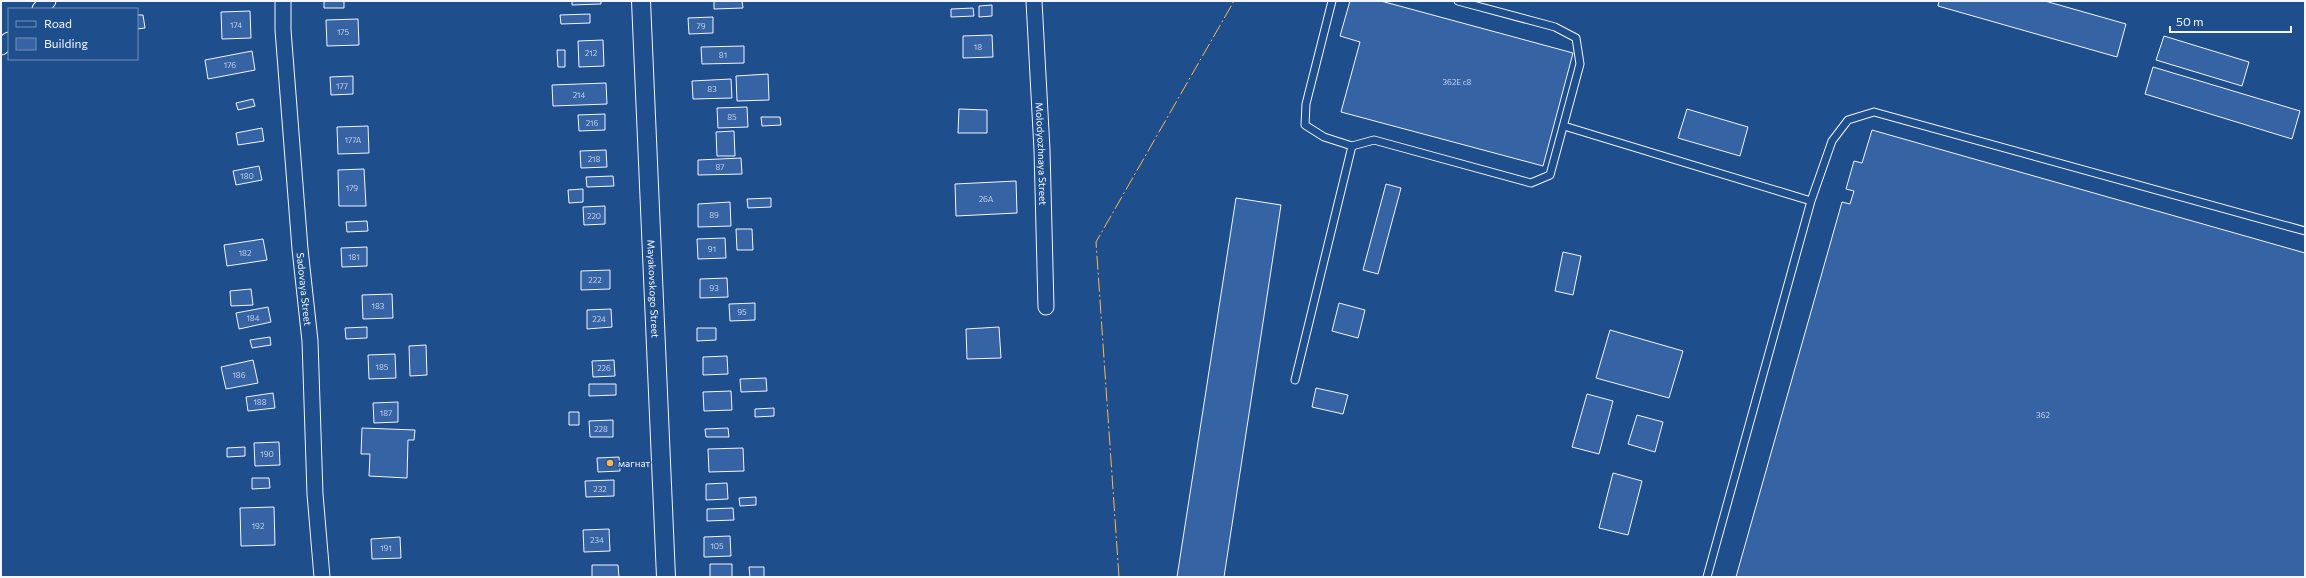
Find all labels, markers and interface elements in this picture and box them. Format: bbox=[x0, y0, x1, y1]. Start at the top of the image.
legend bbox=[8, 8, 138, 60]
scale bar bbox=[2170, 8, 2291, 34]
text: 50 m bbox=[2176, 14, 2204, 28]
text: Road bbox=[44, 16, 72, 30]
house number: 174 bbox=[230, 20, 242, 30]
house number: 79 bbox=[696, 21, 706, 31]
house number: 175 bbox=[337, 27, 350, 37]
text: Building bbox=[44, 36, 88, 50]
house number: 18 bbox=[974, 42, 982, 52]
house number: 212 bbox=[585, 48, 598, 58]
house number: 81 bbox=[719, 50, 727, 60]
house number: 176 bbox=[224, 60, 236, 70]
house number: 362Е с8 bbox=[1443, 77, 1472, 87]
house number: 177 bbox=[336, 81, 348, 91]
house number: 83 bbox=[707, 84, 717, 94]
house number: 214 bbox=[573, 90, 586, 100]
street label: Molodyozhnaya Street bbox=[1033, 102, 1049, 205]
house number: 85 bbox=[727, 112, 737, 122]
house number: 216 bbox=[586, 118, 598, 128]
house number: 177А bbox=[345, 135, 362, 145]
house number: 218 bbox=[588, 154, 600, 164]
house number: 87 bbox=[715, 162, 725, 172]
house number: 180 bbox=[240, 171, 254, 181]
house number: 179 bbox=[346, 183, 358, 193]
house number: 26А bbox=[979, 194, 994, 204]
house number: 89 bbox=[709, 210, 719, 220]
house number: 220 bbox=[587, 211, 601, 221]
street label: Mayakovskogo Street bbox=[645, 239, 662, 338]
house number: 91 bbox=[708, 244, 716, 254]
house number: 182 bbox=[239, 248, 252, 258]
street label: Sadovaya Street bbox=[294, 252, 314, 326]
house number: 181 bbox=[348, 252, 360, 262]
house number: 222 bbox=[588, 275, 602, 285]
house number: 93 bbox=[709, 283, 719, 293]
house number: 183 bbox=[372, 301, 385, 311]
house number: 95 bbox=[737, 307, 747, 317]
house number: 184 bbox=[246, 313, 260, 323]
house number: 224 bbox=[592, 314, 606, 324]
house number: 185 bbox=[376, 362, 389, 372]
house number: 226 bbox=[597, 363, 611, 373]
house number: 186 bbox=[232, 370, 246, 380]
house number: 188 bbox=[253, 397, 267, 407]
house number: 187 bbox=[380, 408, 392, 418]
house number: 362 bbox=[2036, 410, 2050, 420]
house number: 228 bbox=[594, 424, 608, 434]
house number: 190 bbox=[260, 449, 274, 459]
place label: магнат bbox=[618, 457, 651, 469]
marker: магнат bbox=[605, 458, 615, 468]
house number: 232 bbox=[593, 484, 607, 494]
house number: 192 bbox=[252, 521, 265, 531]
house number: 234 bbox=[590, 535, 604, 545]
house number: 105 bbox=[710, 541, 724, 551]
house number: 191 bbox=[380, 543, 392, 553]

